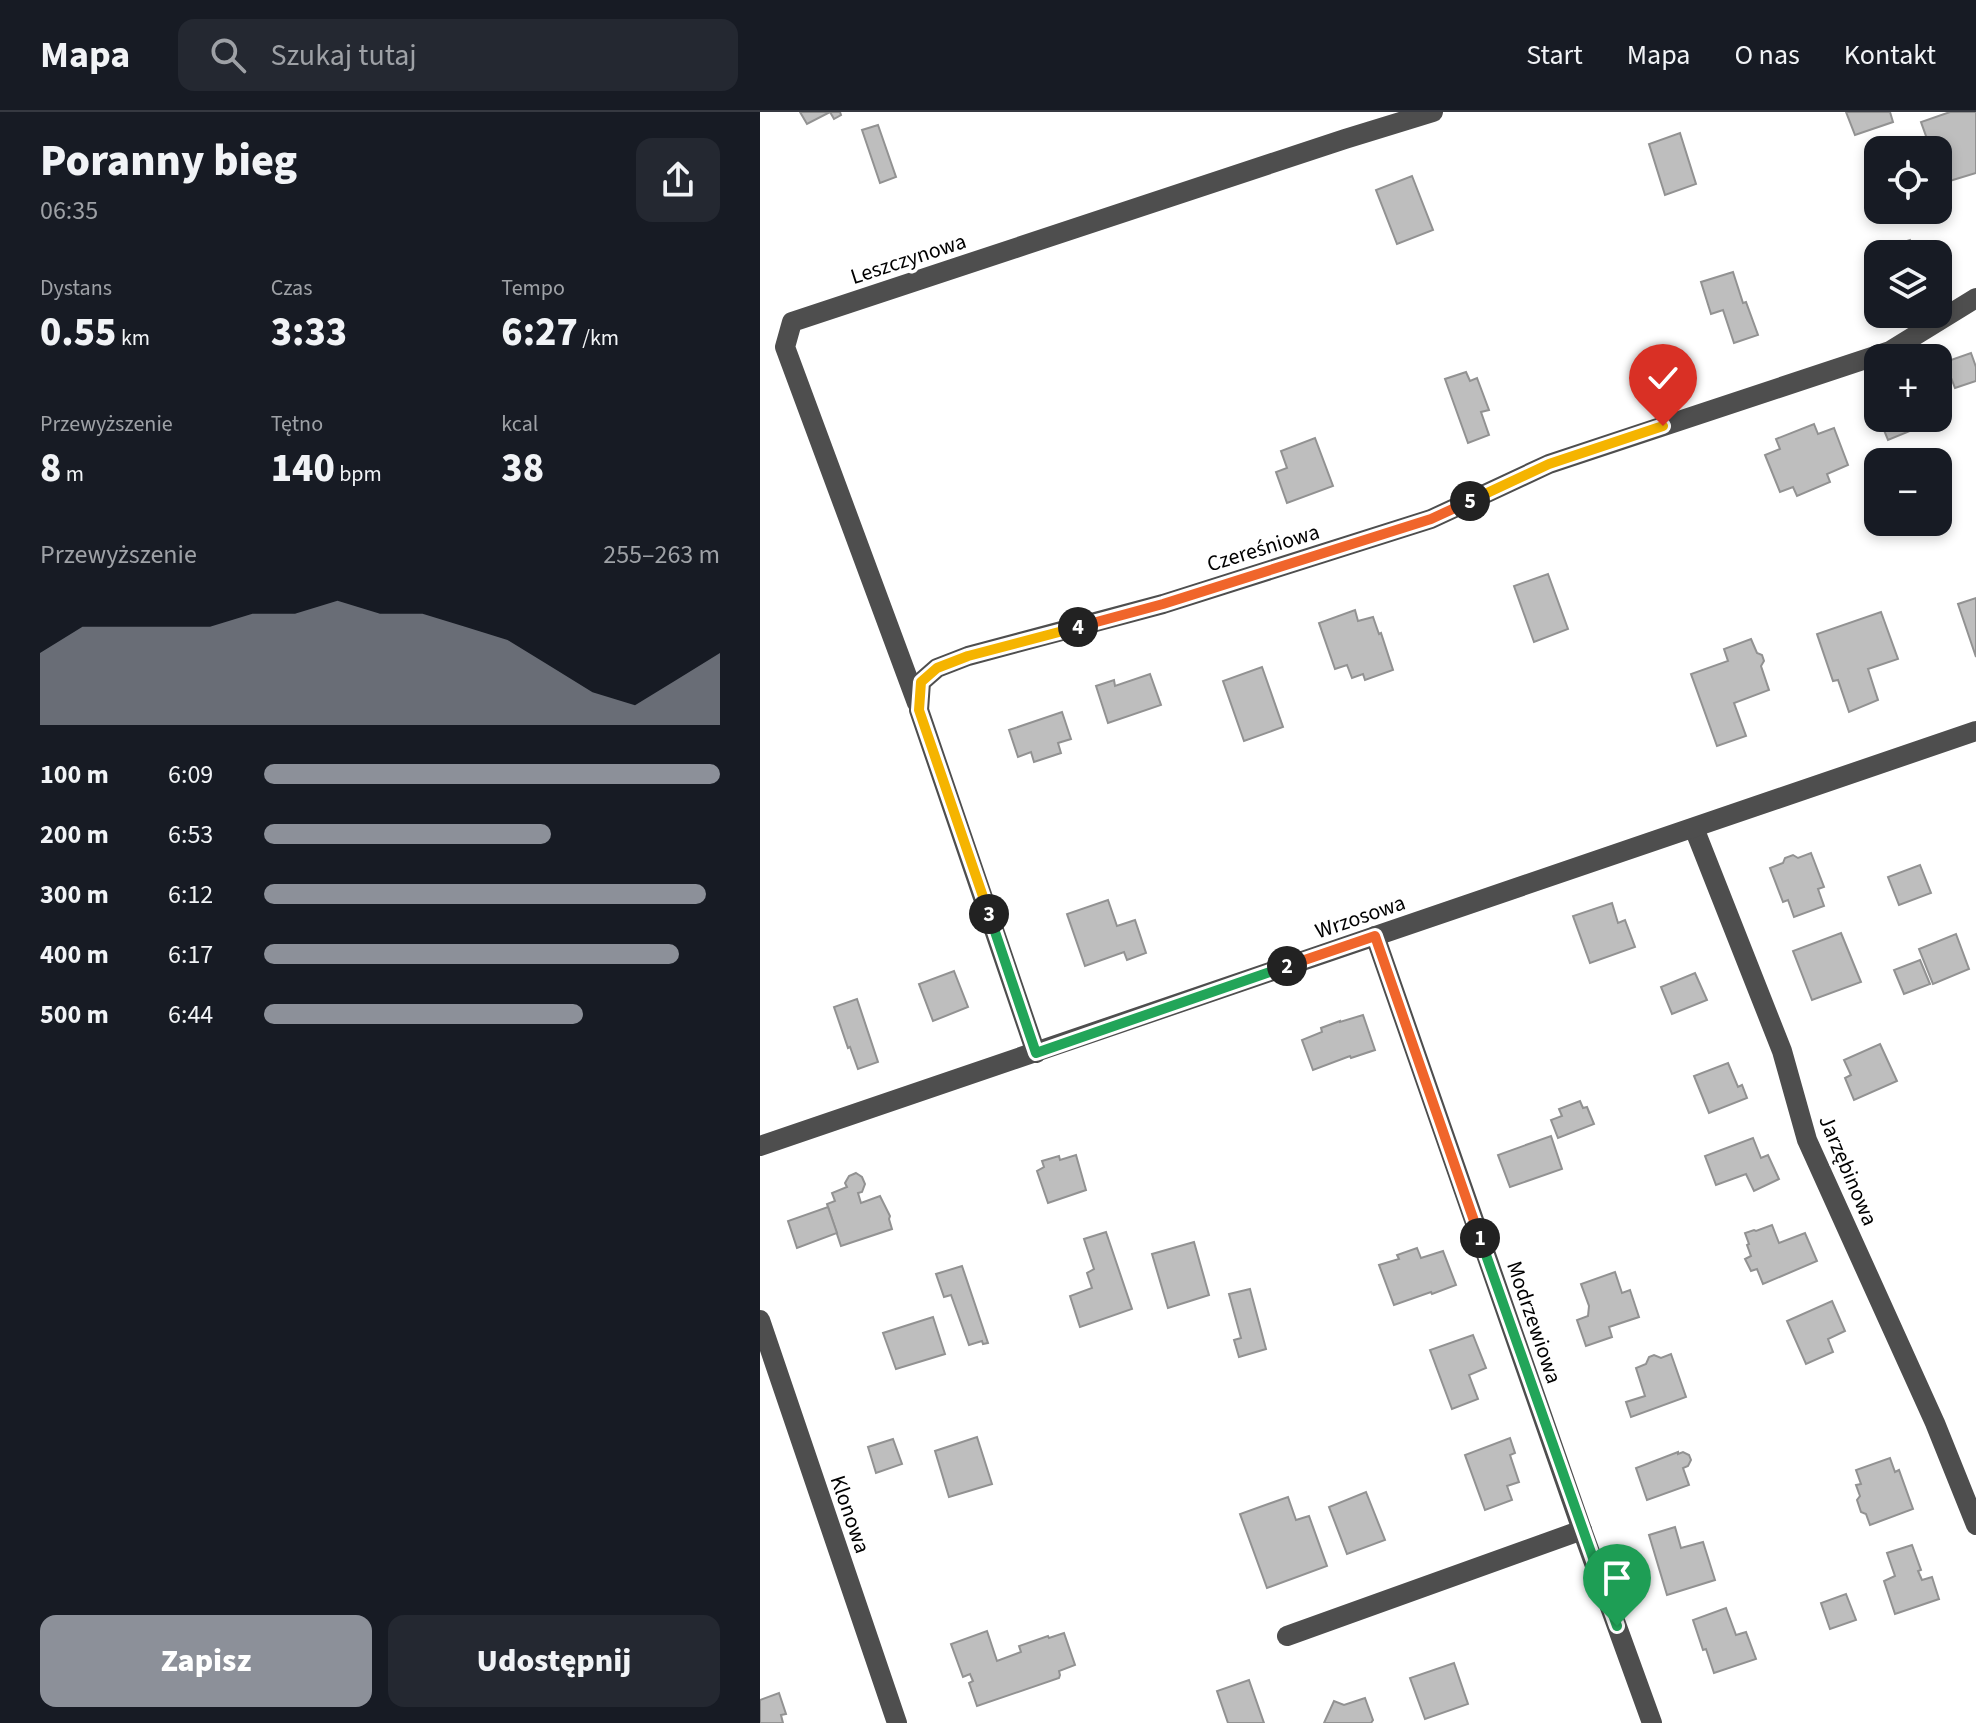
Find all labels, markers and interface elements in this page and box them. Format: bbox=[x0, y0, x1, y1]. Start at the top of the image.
search box bbox=[178, 19, 738, 91]
text: Mapa bbox=[40, 28, 130, 82]
icon: search bbox=[206, 33, 250, 77]
text: Szukaj tutaj bbox=[270, 34, 417, 77]
text: Start bbox=[1526, 35, 1583, 75]
text: Mapa bbox=[1627, 35, 1690, 75]
text: O nas bbox=[1734, 35, 1800, 75]
text: Kontakt bbox=[1844, 35, 1936, 75]
text: Poranny bieg bbox=[40, 130, 297, 193]
map controls bbox=[1864, 136, 1952, 536]
button: locate bbox=[1864, 136, 1952, 224]
button: share bbox=[636, 138, 720, 222]
text: 06:35 bbox=[40, 192, 98, 229]
street label: Leszczynowa bbox=[846, 225, 970, 293]
button: layers bbox=[1864, 240, 1952, 328]
text: Dystans bbox=[40, 272, 112, 304]
text: Czas bbox=[271, 272, 312, 304]
text: Tempo bbox=[501, 272, 565, 304]
text: 0.55 bbox=[40, 304, 116, 361]
text: 3:33 bbox=[271, 304, 347, 361]
text: 6:27 bbox=[501, 304, 578, 361]
text: km bbox=[116, 322, 150, 354]
text: /km bbox=[578, 322, 619, 354]
pin bbox=[1629, 344, 1697, 426]
button: + bbox=[1864, 344, 1952, 432]
icon: check bbox=[1641, 356, 1685, 400]
text: Przewyższenie bbox=[40, 408, 173, 440]
text: Tętno bbox=[271, 408, 323, 440]
text: kcal bbox=[501, 408, 538, 440]
text: 8 bbox=[40, 440, 61, 497]
text: 140 bbox=[271, 440, 335, 497]
text: 38 bbox=[501, 440, 544, 497]
button: − bbox=[1864, 448, 1952, 536]
text: m bbox=[61, 458, 84, 490]
text: bpm bbox=[335, 458, 382, 490]
pin: 5 bbox=[1450, 481, 1490, 521]
text: 5 bbox=[1464, 485, 1476, 517]
street label: Czereśniowa bbox=[1203, 516, 1323, 580]
text: Przewyższenie bbox=[40, 536, 197, 573]
text: 255–263 m bbox=[603, 536, 720, 573]
pin: 4 bbox=[1058, 607, 1098, 647]
text: 4 bbox=[1072, 611, 1084, 643]
text: 100 m bbox=[40, 756, 109, 793]
text: 6:09 bbox=[168, 756, 213, 793]
text: 200 m bbox=[40, 816, 109, 853]
text: 6:53 bbox=[168, 816, 213, 853]
text: 300 m bbox=[40, 876, 109, 913]
text: 6:12 bbox=[168, 876, 213, 913]
street label: Wrzosowa bbox=[1311, 887, 1410, 947]
pin: 3 bbox=[969, 894, 1009, 934]
text: 3 bbox=[983, 898, 995, 930]
text: 400 m bbox=[40, 936, 109, 973]
text: 6:17 bbox=[168, 936, 213, 973]
pin: 2 bbox=[1267, 946, 1307, 986]
text: 2 bbox=[1281, 950, 1293, 982]
text: 500 m bbox=[40, 996, 109, 1033]
text: 6:44 bbox=[168, 996, 213, 1033]
street label: Jarzębinowa bbox=[1810, 1110, 1886, 1231]
pin: 1 bbox=[1460, 1218, 1500, 1258]
text: 1 bbox=[1474, 1222, 1486, 1254]
street label: Modrzewiowa bbox=[1498, 1257, 1570, 1388]
street label: Klonowa bbox=[822, 1471, 878, 1558]
pin bbox=[1583, 1544, 1651, 1626]
icon: arrive bbox=[1595, 1556, 1639, 1600]
button: Zapisz bbox=[40, 1615, 372, 1707]
button: Udostępnij bbox=[388, 1615, 720, 1707]

